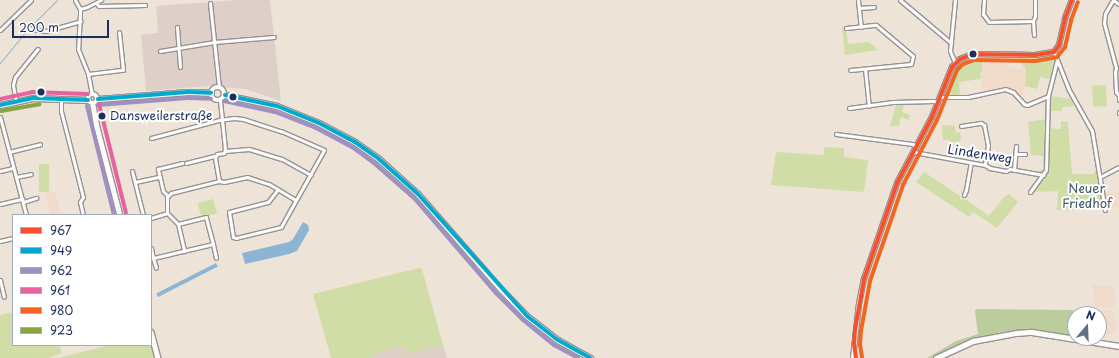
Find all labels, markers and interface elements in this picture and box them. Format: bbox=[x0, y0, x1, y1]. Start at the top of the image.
scale bar bbox=[14, 12, 111, 38]
text: 200 m bbox=[19, 18, 59, 36]
unlabelled marker bbox=[968, 49, 978, 59]
unlabelled marker bbox=[36, 87, 46, 97]
unlabelled marker bbox=[228, 92, 238, 102]
place label: Dansweilerstraße bbox=[110, 109, 212, 123]
marker: Dansweilerstraße bbox=[97, 111, 107, 121]
street label: Lindenweg bbox=[947, 141, 1013, 167]
park label: Neuer Friedhof bbox=[1062, 181, 1112, 212]
legend bbox=[12, 214, 152, 346]
text: 967 bbox=[50, 221, 71, 239]
text: 949 bbox=[50, 241, 72, 259]
text: 962 bbox=[50, 261, 73, 279]
text: 961 bbox=[50, 281, 70, 299]
text: 980 bbox=[50, 301, 73, 319]
north arrow bbox=[1067, 306, 1107, 346]
text: N bbox=[1084, 306, 1098, 325]
text: 923 bbox=[50, 321, 73, 339]

